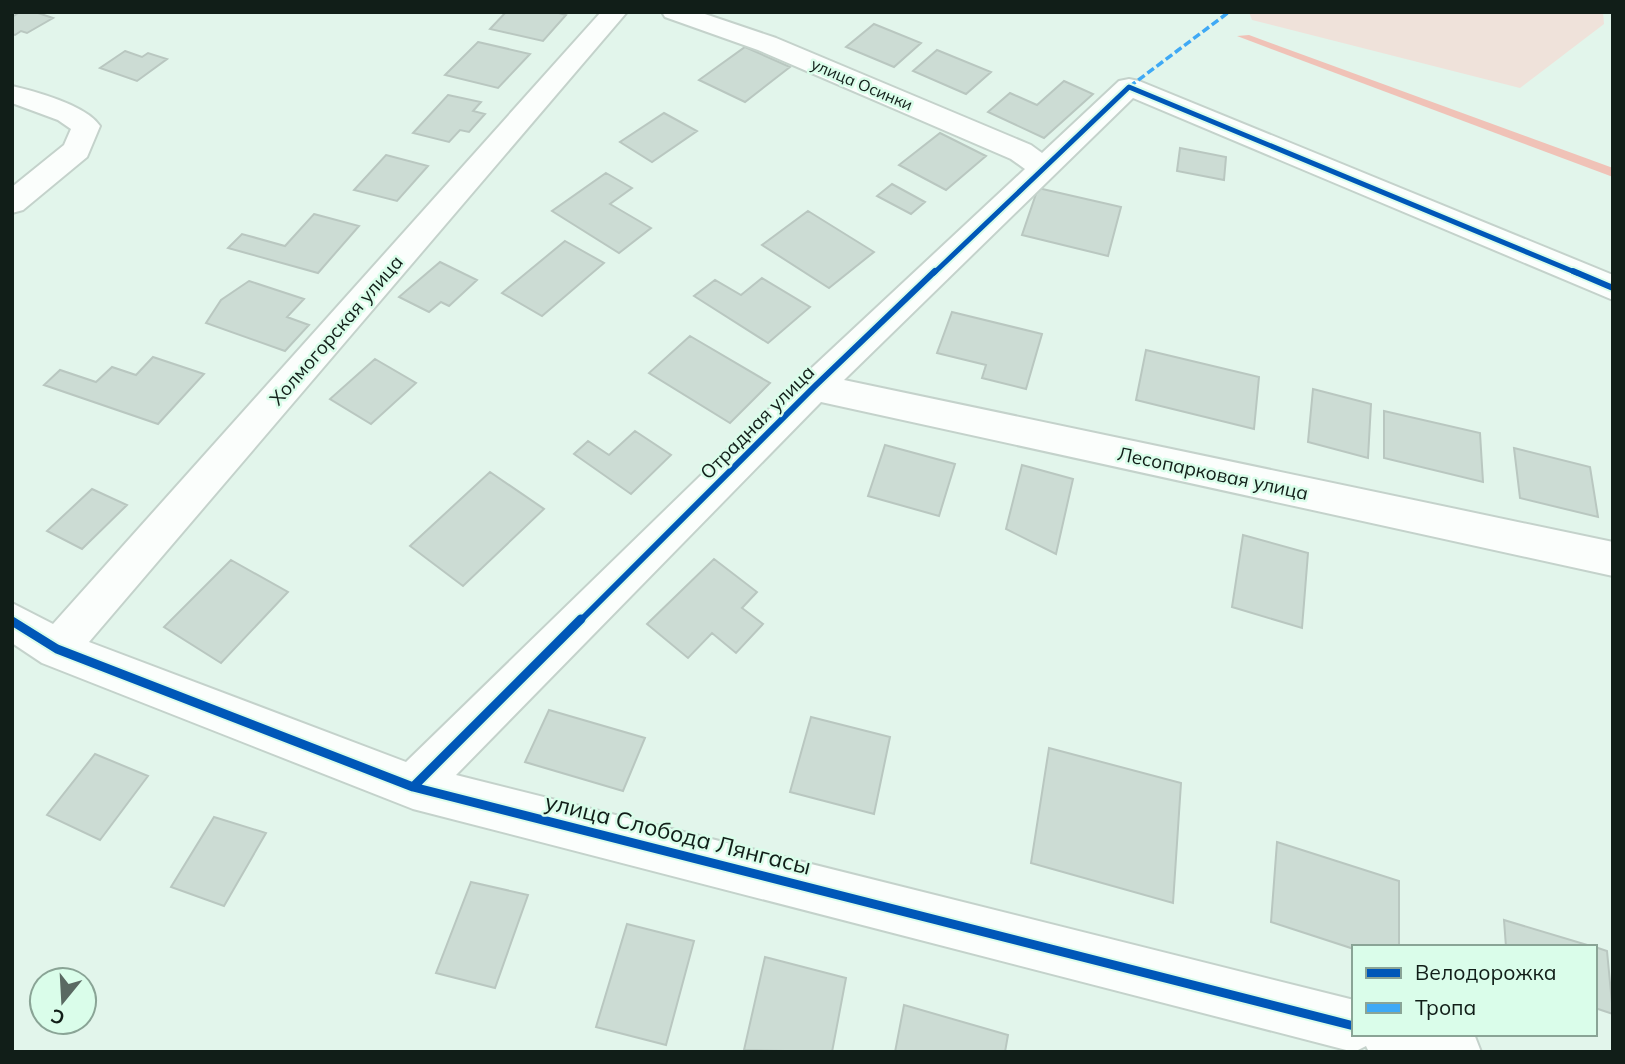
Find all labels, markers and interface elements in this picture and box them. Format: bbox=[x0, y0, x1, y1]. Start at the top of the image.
street label: улица Осинки bbox=[808, 54, 916, 114]
street label: Холмогорская улица bbox=[264, 250, 408, 410]
street label: Отрадная улица bbox=[695, 360, 819, 484]
street label: Лесопарковая улица bbox=[1115, 441, 1311, 505]
street label: улица Слобода Лянгасы bbox=[542, 786, 814, 881]
legend bbox=[1352, 945, 1597, 1036]
text: Велодорожка bbox=[1415, 959, 1557, 985]
north arrow bbox=[28, 966, 98, 1036]
text: Тропа bbox=[1415, 994, 1476, 1020]
text: С bbox=[48, 1004, 68, 1031]

